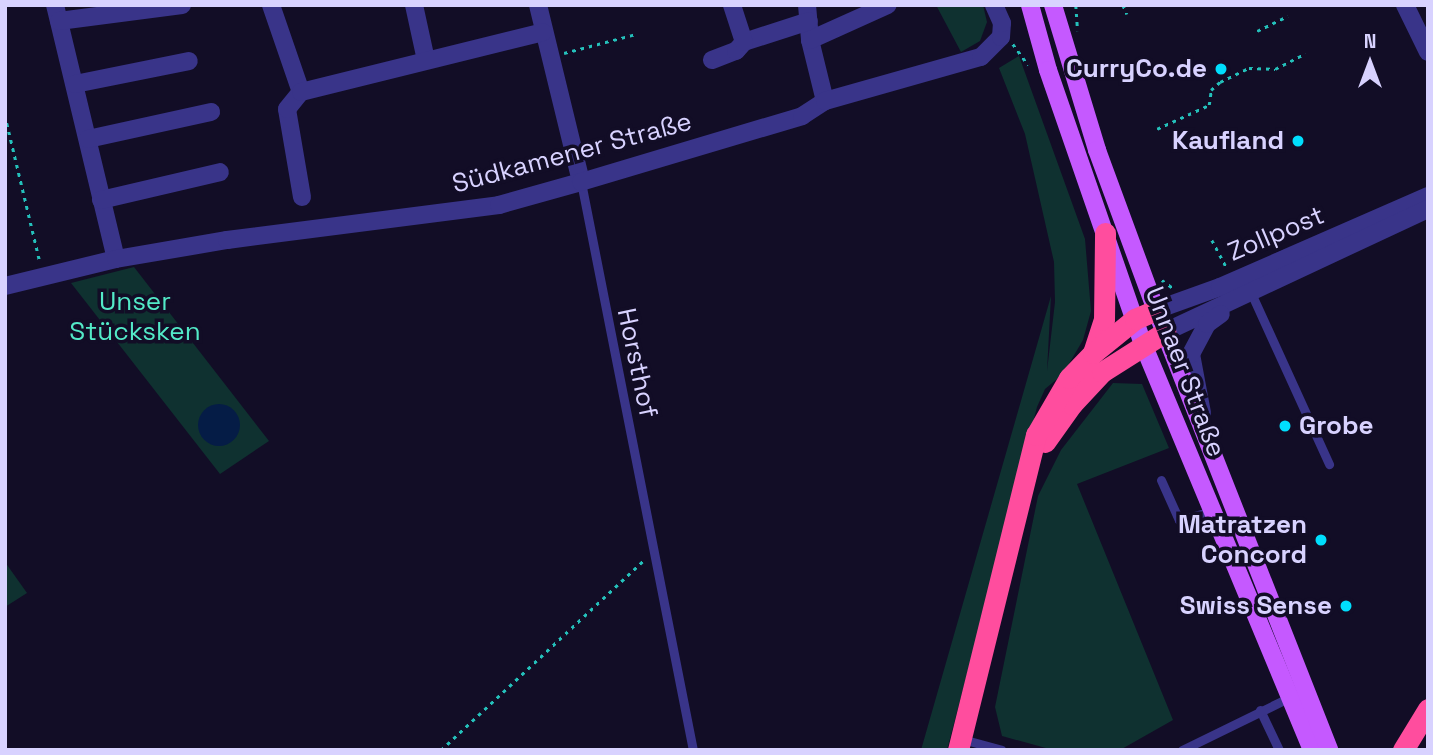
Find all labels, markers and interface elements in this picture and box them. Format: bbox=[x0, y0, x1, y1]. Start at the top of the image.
north arrow bbox=[1335, 28, 1405, 98]
text: N bbox=[1364, 29, 1376, 54]
place label: CurryCo.de bbox=[1066, 53, 1207, 85]
marker: CurryCo.de bbox=[1213, 61, 1229, 77]
street label: Südkamener Straße bbox=[449, 106, 695, 200]
place label: Kaufland bbox=[1172, 125, 1284, 157]
marker: Kaufland bbox=[1290, 133, 1306, 149]
street label: Zollpost bbox=[1223, 200, 1329, 268]
street label: Unnaer Straße bbox=[1138, 283, 1232, 461]
park label: Unser Stücksken bbox=[69, 286, 201, 348]
street label: Horsthof bbox=[610, 305, 664, 421]
place label: Grobe bbox=[1299, 410, 1374, 442]
marker: Grobe bbox=[1277, 418, 1293, 434]
place label: Matratzen Concord bbox=[1178, 509, 1307, 570]
marker: Matratzen Concord bbox=[1313, 532, 1329, 548]
place label: Swiss Sense bbox=[1180, 590, 1332, 622]
marker: Swiss Sense bbox=[1338, 598, 1354, 614]

